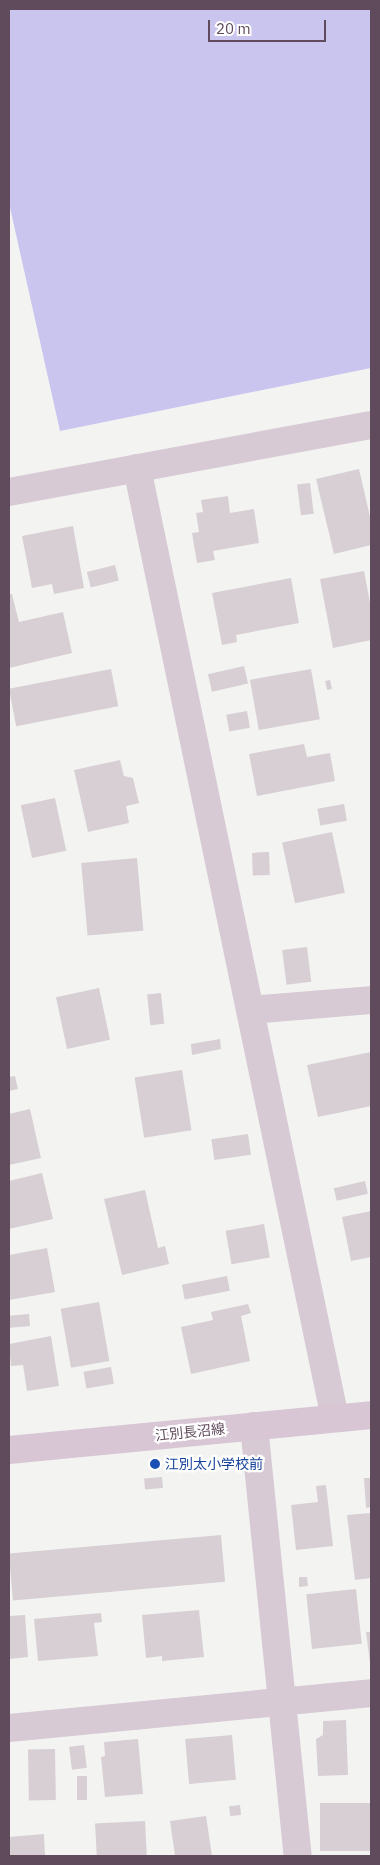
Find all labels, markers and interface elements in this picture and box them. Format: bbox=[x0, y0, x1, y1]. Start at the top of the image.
scale bar bbox=[210, 10, 328, 42]
text: 20 m bbox=[216, 19, 251, 38]
street label: 江別長沼線 bbox=[154, 1420, 226, 1444]
place label: 江別太小学校前 bbox=[165, 1456, 263, 1472]
marker: 江別太小学校前 bbox=[149, 1458, 161, 1470]

